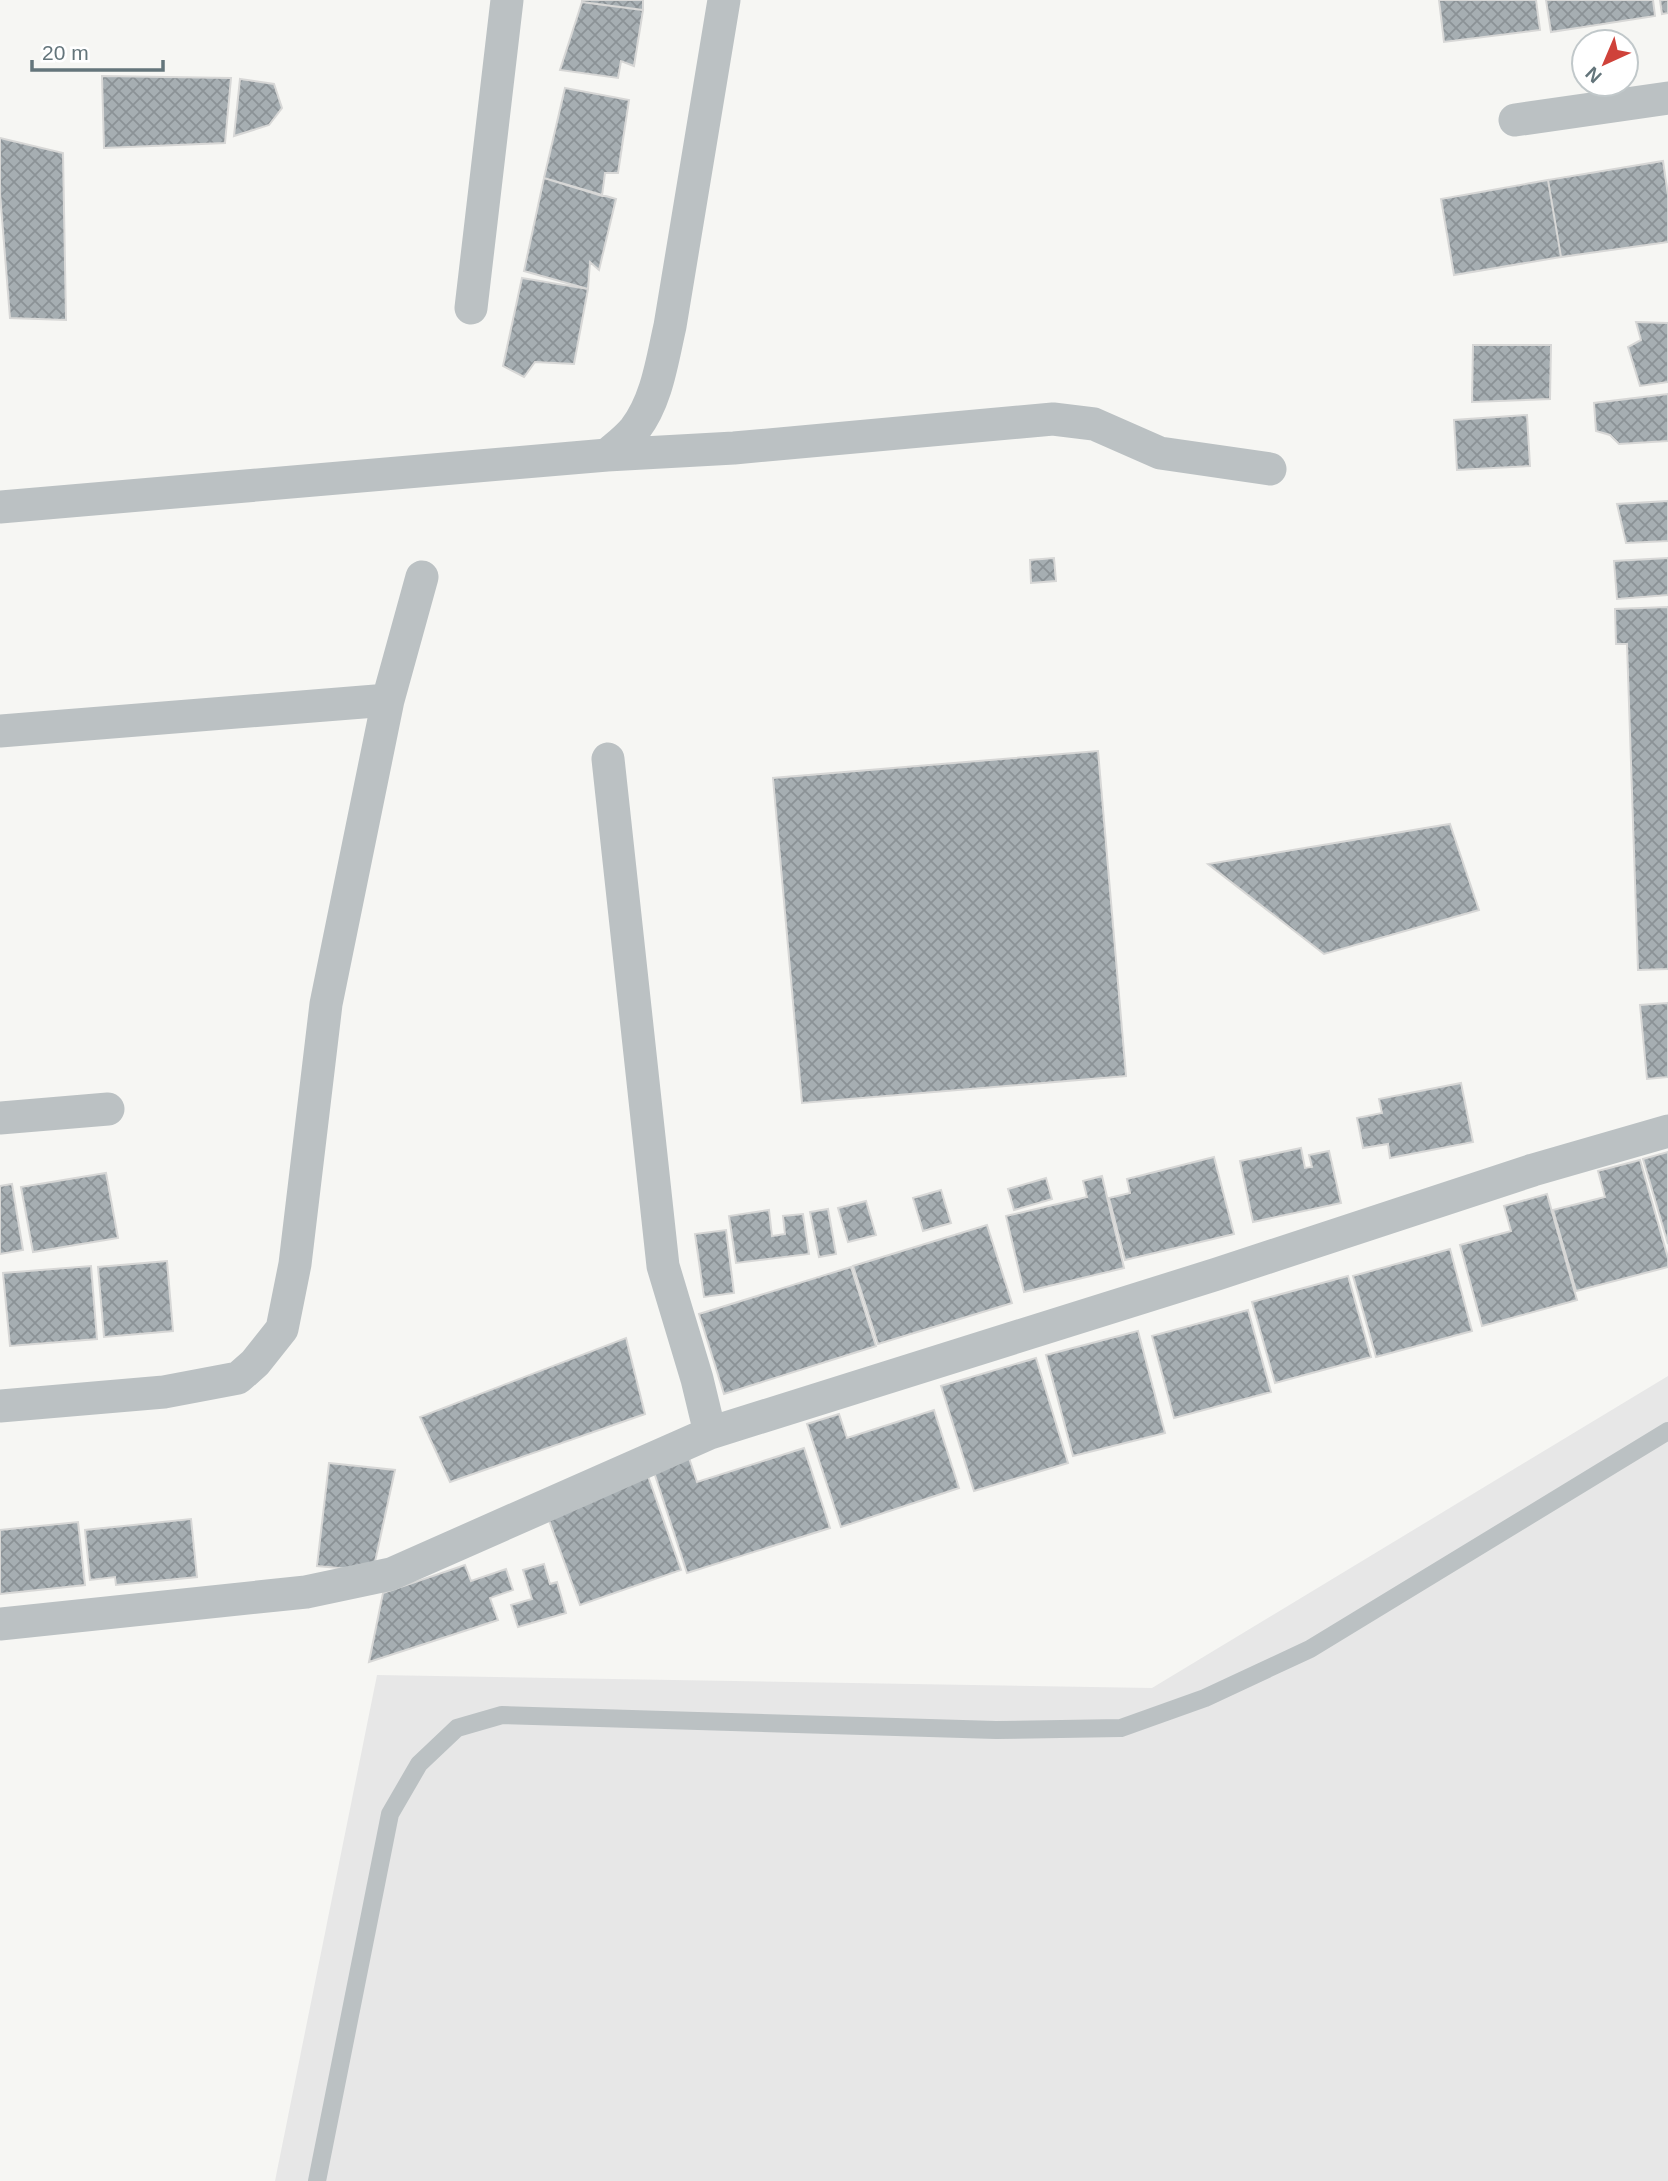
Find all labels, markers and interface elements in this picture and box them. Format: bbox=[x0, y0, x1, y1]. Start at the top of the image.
scale bar bbox=[32, 28, 163, 72]
north arrow bbox=[1570, 28, 1640, 98]
text: 20 m bbox=[42, 41, 89, 64]
text: N bbox=[1581, 63, 1606, 87]

